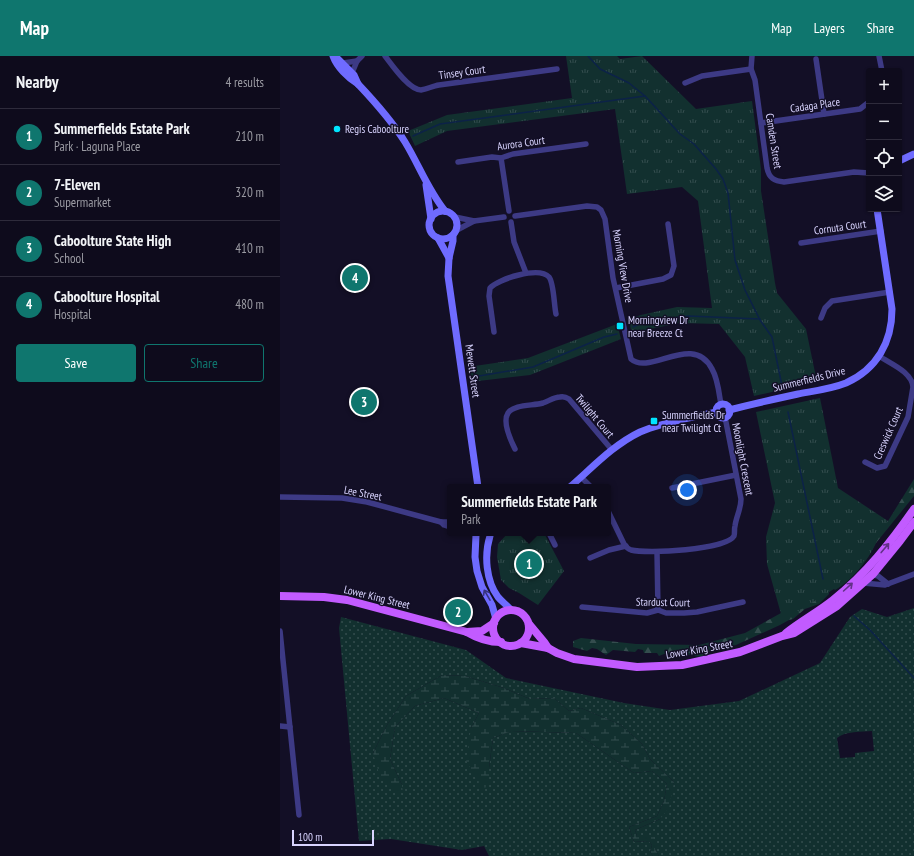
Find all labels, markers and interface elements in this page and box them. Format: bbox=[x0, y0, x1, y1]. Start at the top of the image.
text: Map bbox=[20, 16, 49, 40]
text: Map bbox=[771, 19, 792, 37]
text: Layers bbox=[814, 19, 845, 37]
text: Share bbox=[867, 19, 894, 37]
street label: Tinsey Court bbox=[438, 62, 486, 82]
map controls bbox=[866, 68, 902, 212]
button: + bbox=[866, 68, 902, 104]
text: Nearby bbox=[16, 71, 59, 93]
text: 4 results bbox=[225, 74, 264, 91]
street label: Cadaga Place bbox=[789, 95, 841, 115]
button: − bbox=[866, 104, 902, 140]
street label: Camden Street bbox=[763, 112, 785, 170]
text: Summerfields Estate Park bbox=[54, 119, 190, 138]
place label: Regis Caboolture bbox=[345, 122, 409, 136]
marker: Regis Caboolture bbox=[332, 124, 342, 134]
text: 1 bbox=[26, 128, 32, 145]
text: 210 m bbox=[235, 128, 264, 145]
street label: Aurora Court bbox=[496, 133, 546, 153]
text: Park · Laguna Place bbox=[54, 138, 141, 155]
button: locate bbox=[866, 140, 902, 176]
text: 7-Eleven bbox=[54, 175, 100, 194]
button: layers bbox=[866, 176, 902, 212]
text: 2 bbox=[26, 184, 32, 201]
text: 320 m bbox=[235, 184, 264, 201]
text: Supermarket bbox=[54, 194, 111, 211]
street label: Cornuta Court bbox=[813, 216, 867, 238]
street label: Morning View Drive bbox=[610, 228, 636, 304]
text: Caboolture State High bbox=[54, 231, 171, 250]
text: 3 bbox=[26, 240, 32, 257]
text: 410 m bbox=[235, 240, 264, 257]
text: School bbox=[54, 250, 84, 267]
pin: 4 bbox=[342, 263, 368, 293]
text: Caboolture Hospital bbox=[54, 287, 160, 306]
text: 4 bbox=[26, 296, 32, 313]
text: 480 m bbox=[235, 296, 264, 313]
text: Hospital bbox=[54, 306, 91, 323]
place label: Morningview Dr near Breeze Ct bbox=[628, 313, 688, 340]
marker: Morningview Dr near Breeze Ct bbox=[615, 321, 625, 331]
button: Save bbox=[16, 344, 136, 382]
button: Share bbox=[144, 344, 264, 382]
street label: Mewett Street bbox=[462, 344, 484, 398]
street label: Summerfields Drive bbox=[771, 363, 847, 395]
pin: 3 bbox=[351, 387, 377, 417]
street label: Twilight Court bbox=[573, 391, 617, 441]
street label: Creswick Court bbox=[870, 405, 906, 461]
place label: Summerfields Dr near Twilight Ct bbox=[662, 408, 725, 435]
marker: Summerfields Dr near Twilight Ct bbox=[649, 416, 659, 426]
street label: Moonlight Crescent bbox=[729, 422, 757, 496]
your location bbox=[677, 480, 697, 500]
street label: Lee Street bbox=[343, 482, 383, 504]
popup bbox=[447, 484, 611, 536]
text: Summerfields Estate Park bbox=[461, 492, 597, 511]
text: Park bbox=[461, 511, 481, 528]
one-way arrow bbox=[881, 542, 890, 553]
pin: 1 bbox=[516, 549, 542, 579]
street label: Lower King Street bbox=[343, 582, 411, 612]
one-way arrow bbox=[843, 582, 853, 592]
one-way arrow bbox=[483, 589, 491, 601]
street label: Stardust Court bbox=[636, 595, 690, 609]
pin: 2 bbox=[445, 597, 471, 627]
street label: Lower King Street bbox=[665, 636, 733, 662]
scale bar bbox=[292, 828, 374, 847]
text: 100 m bbox=[298, 830, 322, 844]

